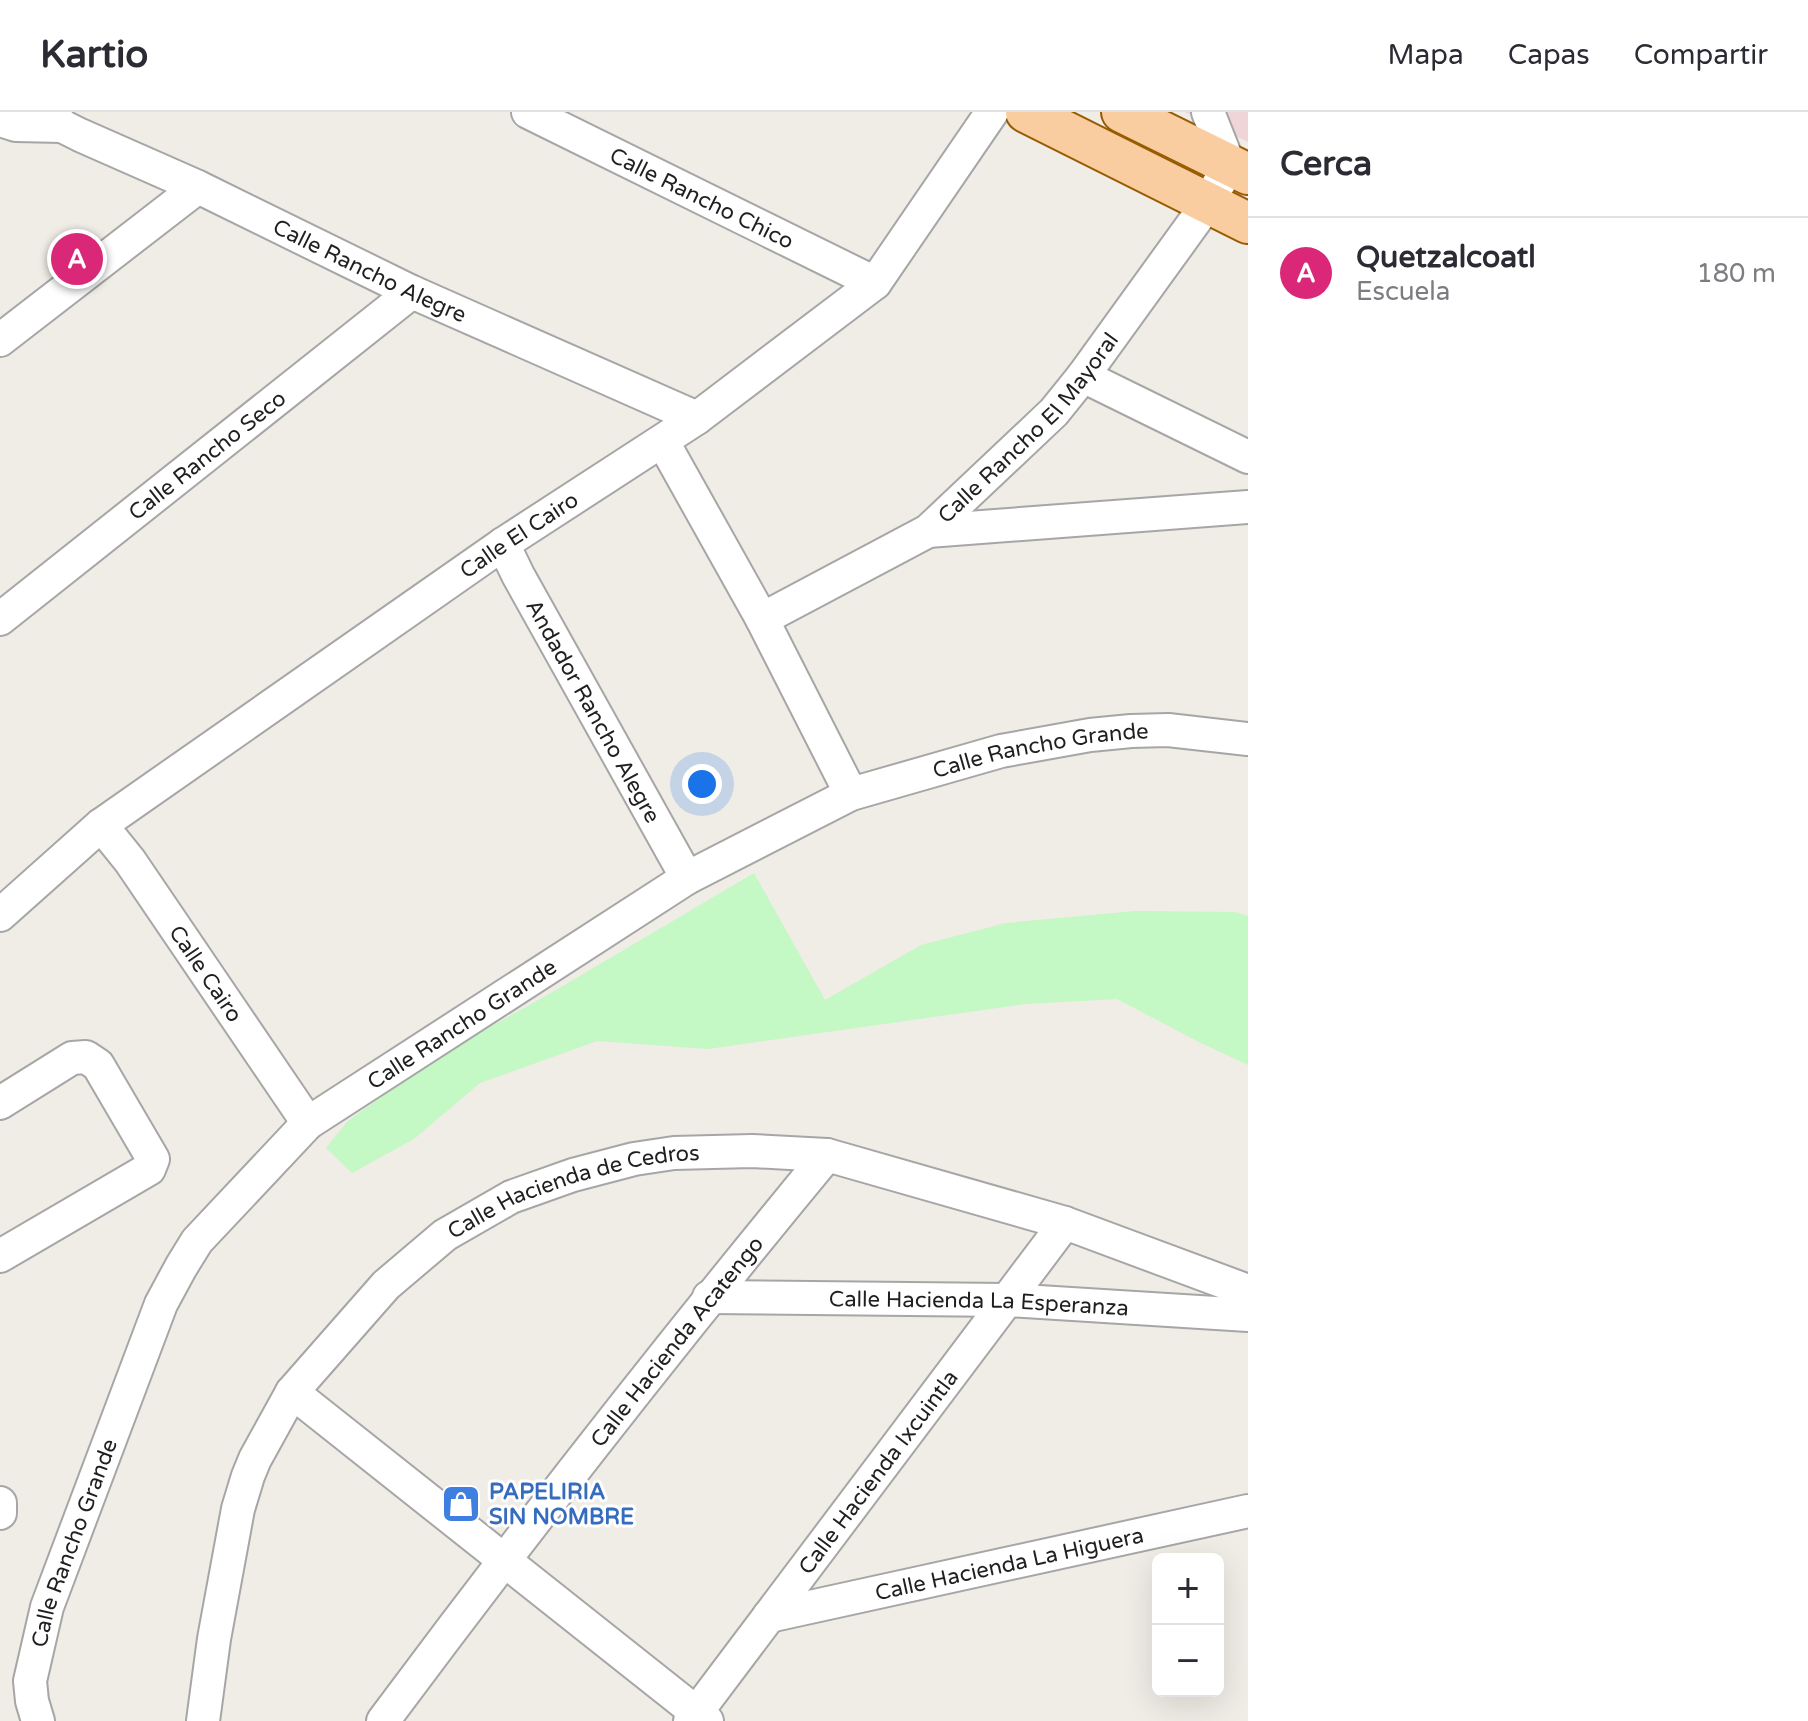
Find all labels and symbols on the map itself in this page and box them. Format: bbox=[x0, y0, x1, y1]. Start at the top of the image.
street label: Calle Rancho Chico bbox=[605, 142, 798, 255]
street label: Calle Rancho Alegre bbox=[269, 214, 470, 328]
pin: A bbox=[51, 229, 103, 289]
street label: Calle Rancho El Mayoral bbox=[933, 328, 1124, 529]
street label: Calle Rancho Seco bbox=[124, 385, 291, 526]
street label: Calle El Cairo bbox=[455, 487, 583, 584]
street label: Andador Rancho Alegre bbox=[520, 595, 666, 828]
street label: Calle Rancho Grande bbox=[930, 719, 1149, 784]
your location bbox=[682, 764, 722, 804]
street label: Calle Cairo bbox=[163, 920, 248, 1027]
street label: Calle Rancho Grande bbox=[363, 954, 561, 1095]
street label: Calle Hacienda de Cedros bbox=[443, 1140, 700, 1245]
street label: Calle Hacienda Acatengo bbox=[585, 1231, 769, 1452]
street label: Calle Hacienda La Esperanza bbox=[829, 1286, 1130, 1322]
street label: Calle Hacienda Ixcuintla bbox=[793, 1365, 964, 1580]
street label: Calle Rancho Grande bbox=[26, 1435, 123, 1650]
place label: PAPELIRIA SIN NOMBRE bbox=[489, 1479, 634, 1530]
shop icon: PAPELIRIA SIN NOMBRE bbox=[440, 1483, 482, 1525]
street label: Calle Hacienda La Higuera bbox=[873, 1522, 1146, 1606]

